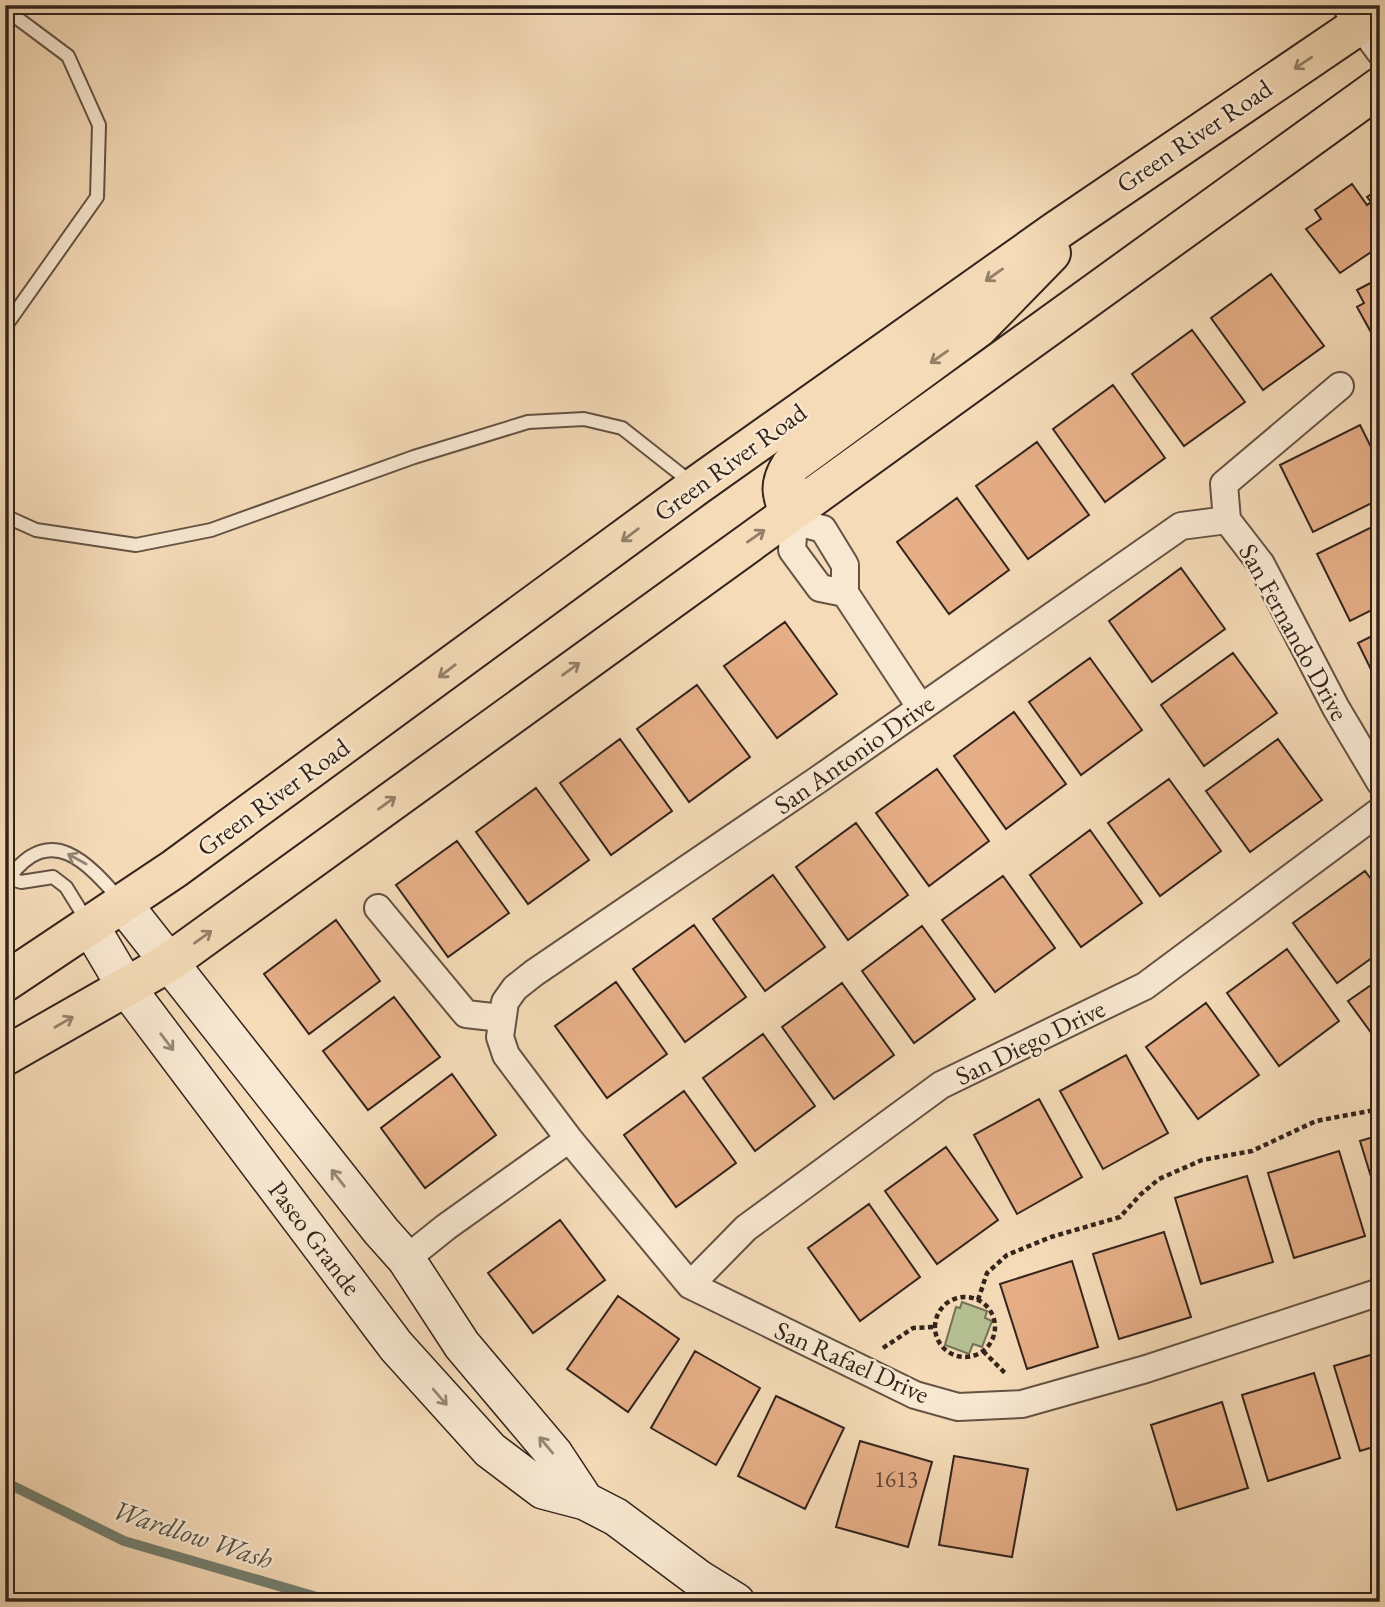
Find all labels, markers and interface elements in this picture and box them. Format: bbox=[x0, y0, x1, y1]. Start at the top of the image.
one-way arrow bbox=[1293, 56, 1313, 70]
street label: Green River Road bbox=[1110, 71, 1279, 201]
one-way arrow bbox=[985, 268, 1004, 282]
one-way arrow bbox=[930, 350, 949, 364]
street label: Green River Road bbox=[647, 395, 814, 529]
one-way arrow bbox=[621, 528, 640, 543]
one-way arrow bbox=[746, 529, 765, 543]
street label: San Fernando Drive bbox=[1231, 537, 1357, 727]
one-way arrow bbox=[561, 662, 580, 677]
one-way arrow bbox=[438, 664, 457, 678]
street label: San Antonio Drive bbox=[767, 686, 941, 822]
street label: Green River Road bbox=[190, 730, 357, 864]
one-way arrow bbox=[377, 796, 396, 810]
one-way arrow bbox=[68, 851, 88, 865]
one-way arrow bbox=[193, 930, 212, 944]
street label: San Diego Drive bbox=[950, 991, 1110, 1093]
one-way arrow bbox=[54, 1015, 74, 1029]
one-way arrow bbox=[159, 1032, 174, 1051]
one-way arrow bbox=[331, 1169, 346, 1187]
street label: Paseo Grande bbox=[261, 1174, 369, 1302]
street label: San Rafael Drive bbox=[770, 1313, 934, 1411]
one-way arrow bbox=[432, 1388, 448, 1406]
one-way arrow bbox=[538, 1436, 554, 1454]
house number: 1613 bbox=[874, 1464, 918, 1494]
water label: Wardlow Wash bbox=[108, 1491, 278, 1577]

